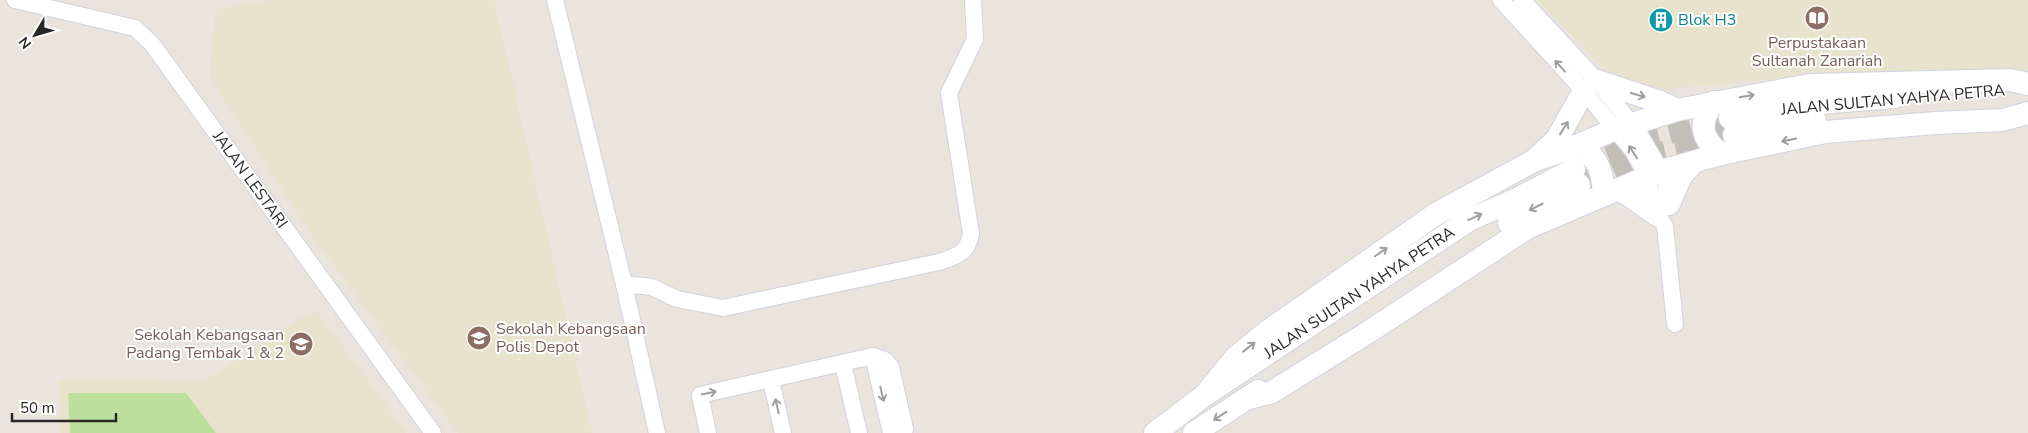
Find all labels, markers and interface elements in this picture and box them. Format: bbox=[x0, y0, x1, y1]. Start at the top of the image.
library icon: Perpustakaan Sultanah Zanariah bbox=[1804, 5, 1830, 31]
building icon: Blok H3 bbox=[1648, 7, 1674, 33]
place label: Blok H3 bbox=[1678, 9, 1736, 31]
north arrow bbox=[10, 10, 60, 60]
place label: Perpustakaan Sultanah Zanariah bbox=[1752, 32, 1882, 72]
text: N bbox=[14, 33, 36, 53]
one-way arrow bbox=[1554, 59, 1566, 72]
street label: JALAN SULTAN YAHYA PETRA bbox=[1779, 79, 2006, 121]
one-way arrow bbox=[1629, 91, 1645, 100]
one-way arrow bbox=[1739, 91, 1755, 101]
one-way arrow bbox=[1559, 122, 1569, 136]
street label: JALAN LESTARI bbox=[207, 126, 293, 233]
one-way arrow bbox=[1781, 136, 1797, 145]
one-way arrow bbox=[1628, 145, 1638, 159]
one-way arrow bbox=[1529, 203, 1544, 212]
one-way arrow bbox=[1467, 212, 1482, 222]
street label: JALAN SULTAN YAHYA PETRA bbox=[1259, 221, 1459, 365]
one-way arrow bbox=[1374, 247, 1388, 257]
place label: Sekolah Kebangsaan Polis Depot bbox=[496, 318, 646, 358]
place label: Sekolah Kebangsaan Padang Tembak 1 & 2 bbox=[126, 324, 284, 364]
school or university icon: Sekolah Kebangsaan Polis Depot bbox=[466, 325, 492, 351]
school or university icon: Sekolah Kebangsaan Padang Tembak 1 & 2 bbox=[288, 331, 314, 357]
one-way arrow bbox=[1242, 341, 1255, 352]
one-way arrow bbox=[878, 386, 887, 402]
one-way arrow bbox=[701, 388, 717, 397]
scale bar bbox=[12, 390, 116, 422]
text: 50 m bbox=[20, 398, 55, 418]
one-way arrow bbox=[772, 399, 781, 415]
one-way arrow bbox=[1214, 411, 1228, 421]

